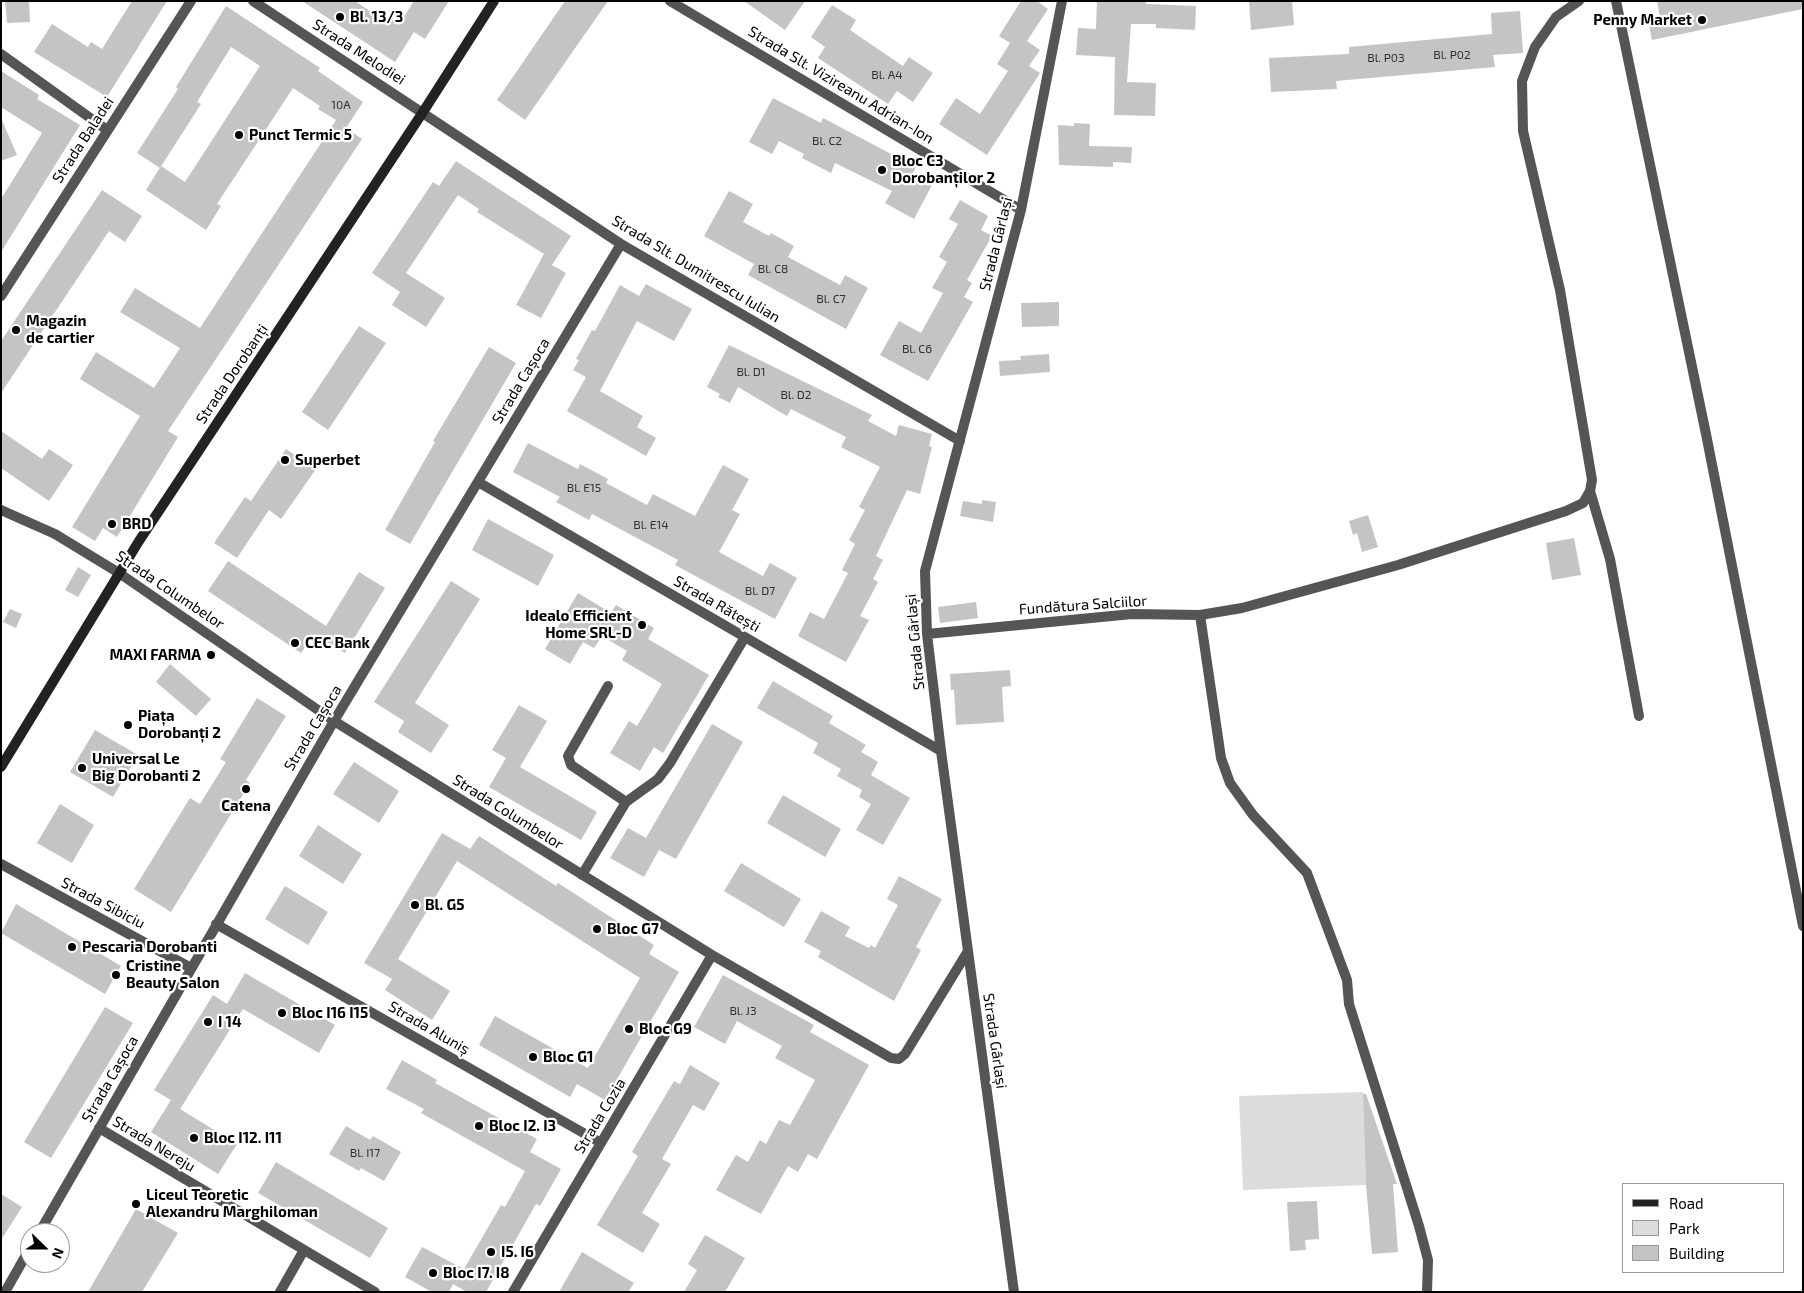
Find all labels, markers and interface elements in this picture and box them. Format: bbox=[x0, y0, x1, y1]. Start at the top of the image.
place label: Bl. 13/3 bbox=[350, 8, 403, 26]
marker: Bl. 13/3 bbox=[334, 11, 346, 23]
place label: Penny Market bbox=[1593, 11, 1692, 29]
marker: Penny Market bbox=[1696, 14, 1708, 26]
street label: Strada Melodiei bbox=[309, 15, 409, 89]
street label: Strada Slt. Vizireanu Adrian-Ion bbox=[745, 22, 937, 148]
house number: Bl. P02 bbox=[1433, 48, 1471, 62]
house number: Bl. P03 bbox=[1367, 51, 1405, 65]
house number: Bl. A4 bbox=[871, 68, 903, 82]
street label: Strada Baladei bbox=[48, 94, 118, 186]
house number: 10A bbox=[331, 98, 351, 112]
place label: Punct Termic 5 bbox=[249, 126, 352, 144]
marker: Punct Termic 5 bbox=[233, 129, 245, 141]
house number: Bl. C2 bbox=[812, 134, 842, 148]
place label: Bloc C3 Dorobanților 2 bbox=[892, 152, 995, 187]
marker: Bloc C3 Dorobanților 2 bbox=[876, 164, 888, 176]
street label: Strada Gârlași bbox=[976, 195, 1016, 293]
street label: Strada Slt. Dumitrescu Iulian bbox=[609, 212, 783, 326]
house number: Bl. C8 bbox=[758, 262, 788, 276]
house number: Bl. C7 bbox=[816, 292, 846, 306]
place label: Magazin de cartier bbox=[26, 312, 94, 347]
street label: Strada Dorobanți bbox=[192, 321, 272, 427]
marker: Magazin de cartier bbox=[10, 324, 22, 336]
street label: Strada Cașoca bbox=[488, 335, 554, 427]
house number: Bl. C6 bbox=[902, 342, 932, 356]
house number: Bl. D1 bbox=[736, 365, 766, 379]
house number: Bl. D2 bbox=[780, 388, 812, 402]
place label: Superbet bbox=[295, 451, 360, 469]
marker: Superbet bbox=[279, 454, 291, 466]
house number: Bl. E15 bbox=[567, 481, 601, 495]
place label: BRD bbox=[122, 515, 152, 533]
marker: BRD bbox=[106, 518, 118, 530]
house number: Bl. E14 bbox=[633, 518, 669, 532]
street label: Strada Columbelor bbox=[112, 547, 228, 633]
street label: Strada Rătești bbox=[671, 572, 763, 636]
house number: Bl. D7 bbox=[745, 584, 775, 598]
street label: Fundătura Salciilor bbox=[1018, 592, 1148, 618]
street label: Strada Gârlași bbox=[902, 593, 928, 691]
place label: Idealo Efficient Home SRL-D bbox=[525, 607, 632, 642]
marker: Idealo Efficient Home SRL-D bbox=[636, 619, 648, 631]
place label: CEC Bank bbox=[305, 634, 370, 652]
marker: CEC Bank bbox=[289, 637, 301, 649]
place label: MAXI FARMA bbox=[110, 646, 201, 664]
marker: MAXI FARMA bbox=[205, 649, 217, 661]
street label: Strada Cașoca bbox=[280, 682, 346, 774]
place label: Piața Dorobanți 2 bbox=[138, 707, 221, 742]
marker: Piața Dorobanți 2 bbox=[122, 719, 134, 731]
place label: Universal Le Big Dorobanti 2 bbox=[92, 750, 201, 785]
marker: Universal Le Big Dorobanti 2 bbox=[76, 762, 88, 774]
street label: Strada Columbelor bbox=[449, 771, 567, 853]
marker: Catena bbox=[240, 783, 252, 795]
place label: Catena bbox=[221, 797, 271, 815]
street label: Strada Sibiciu bbox=[58, 873, 148, 933]
place label: Bl. G5 bbox=[425, 896, 464, 914]
marker: Bl. G5 bbox=[409, 899, 421, 911]
place label: Bloc G7 bbox=[607, 920, 659, 938]
marker: Bloc G7 bbox=[591, 923, 603, 935]
place label: Pescaria Dorobanti bbox=[82, 938, 217, 956]
marker: Pescaria Dorobanti bbox=[66, 941, 78, 953]
place label: Cristine Beauty Salon bbox=[126, 957, 220, 992]
marker: Cristine Beauty Salon bbox=[110, 969, 122, 981]
street label: Strada Gârlași bbox=[979, 992, 1011, 1090]
street label: Strada Aluniș bbox=[385, 997, 473, 1059]
place label: Bloc I16 I15 bbox=[292, 1004, 368, 1022]
house number: Bl. J3 bbox=[729, 1004, 757, 1018]
marker: Bloc I16 I15 bbox=[276, 1007, 288, 1019]
place label: I 14 bbox=[218, 1013, 242, 1031]
marker: I 14 bbox=[202, 1016, 214, 1028]
place label: Bloc G9 bbox=[639, 1020, 692, 1038]
marker: Bloc G9 bbox=[623, 1023, 635, 1035]
street label: Strada Cașoca bbox=[78, 1033, 142, 1125]
place label: Bloc G1 bbox=[543, 1048, 593, 1066]
marker: Bloc G1 bbox=[527, 1051, 539, 1063]
street label: Strada Cozia bbox=[570, 1075, 630, 1157]
street label: Strada Nereju bbox=[109, 1112, 199, 1176]
place label: Bloc I2. I3 bbox=[489, 1117, 556, 1135]
marker: Bloc I2. I3 bbox=[473, 1120, 485, 1132]
place label: Bloc I12. I11 bbox=[204, 1129, 282, 1147]
marker: Bloc I12. I11 bbox=[188, 1132, 200, 1144]
house number: Bl. I17 bbox=[350, 1146, 380, 1160]
legend bbox=[1622, 1183, 1784, 1273]
place label: Liceul Teoretic Alexandru Marghiloman bbox=[146, 1186, 318, 1221]
text: Road bbox=[1669, 1194, 1704, 1212]
marker: Liceul Teoretic Alexandru Marghiloman bbox=[130, 1198, 142, 1210]
text: Park bbox=[1669, 1219, 1700, 1237]
north arrow bbox=[20, 1223, 70, 1273]
place label: I5. I6 bbox=[501, 1243, 534, 1261]
text: Building bbox=[1669, 1244, 1724, 1262]
text: N bbox=[49, 1246, 68, 1261]
marker: I5. I6 bbox=[485, 1246, 497, 1258]
place label: Bloc I7. I8 bbox=[443, 1264, 510, 1282]
marker: Bloc I7. I8 bbox=[427, 1267, 439, 1279]

